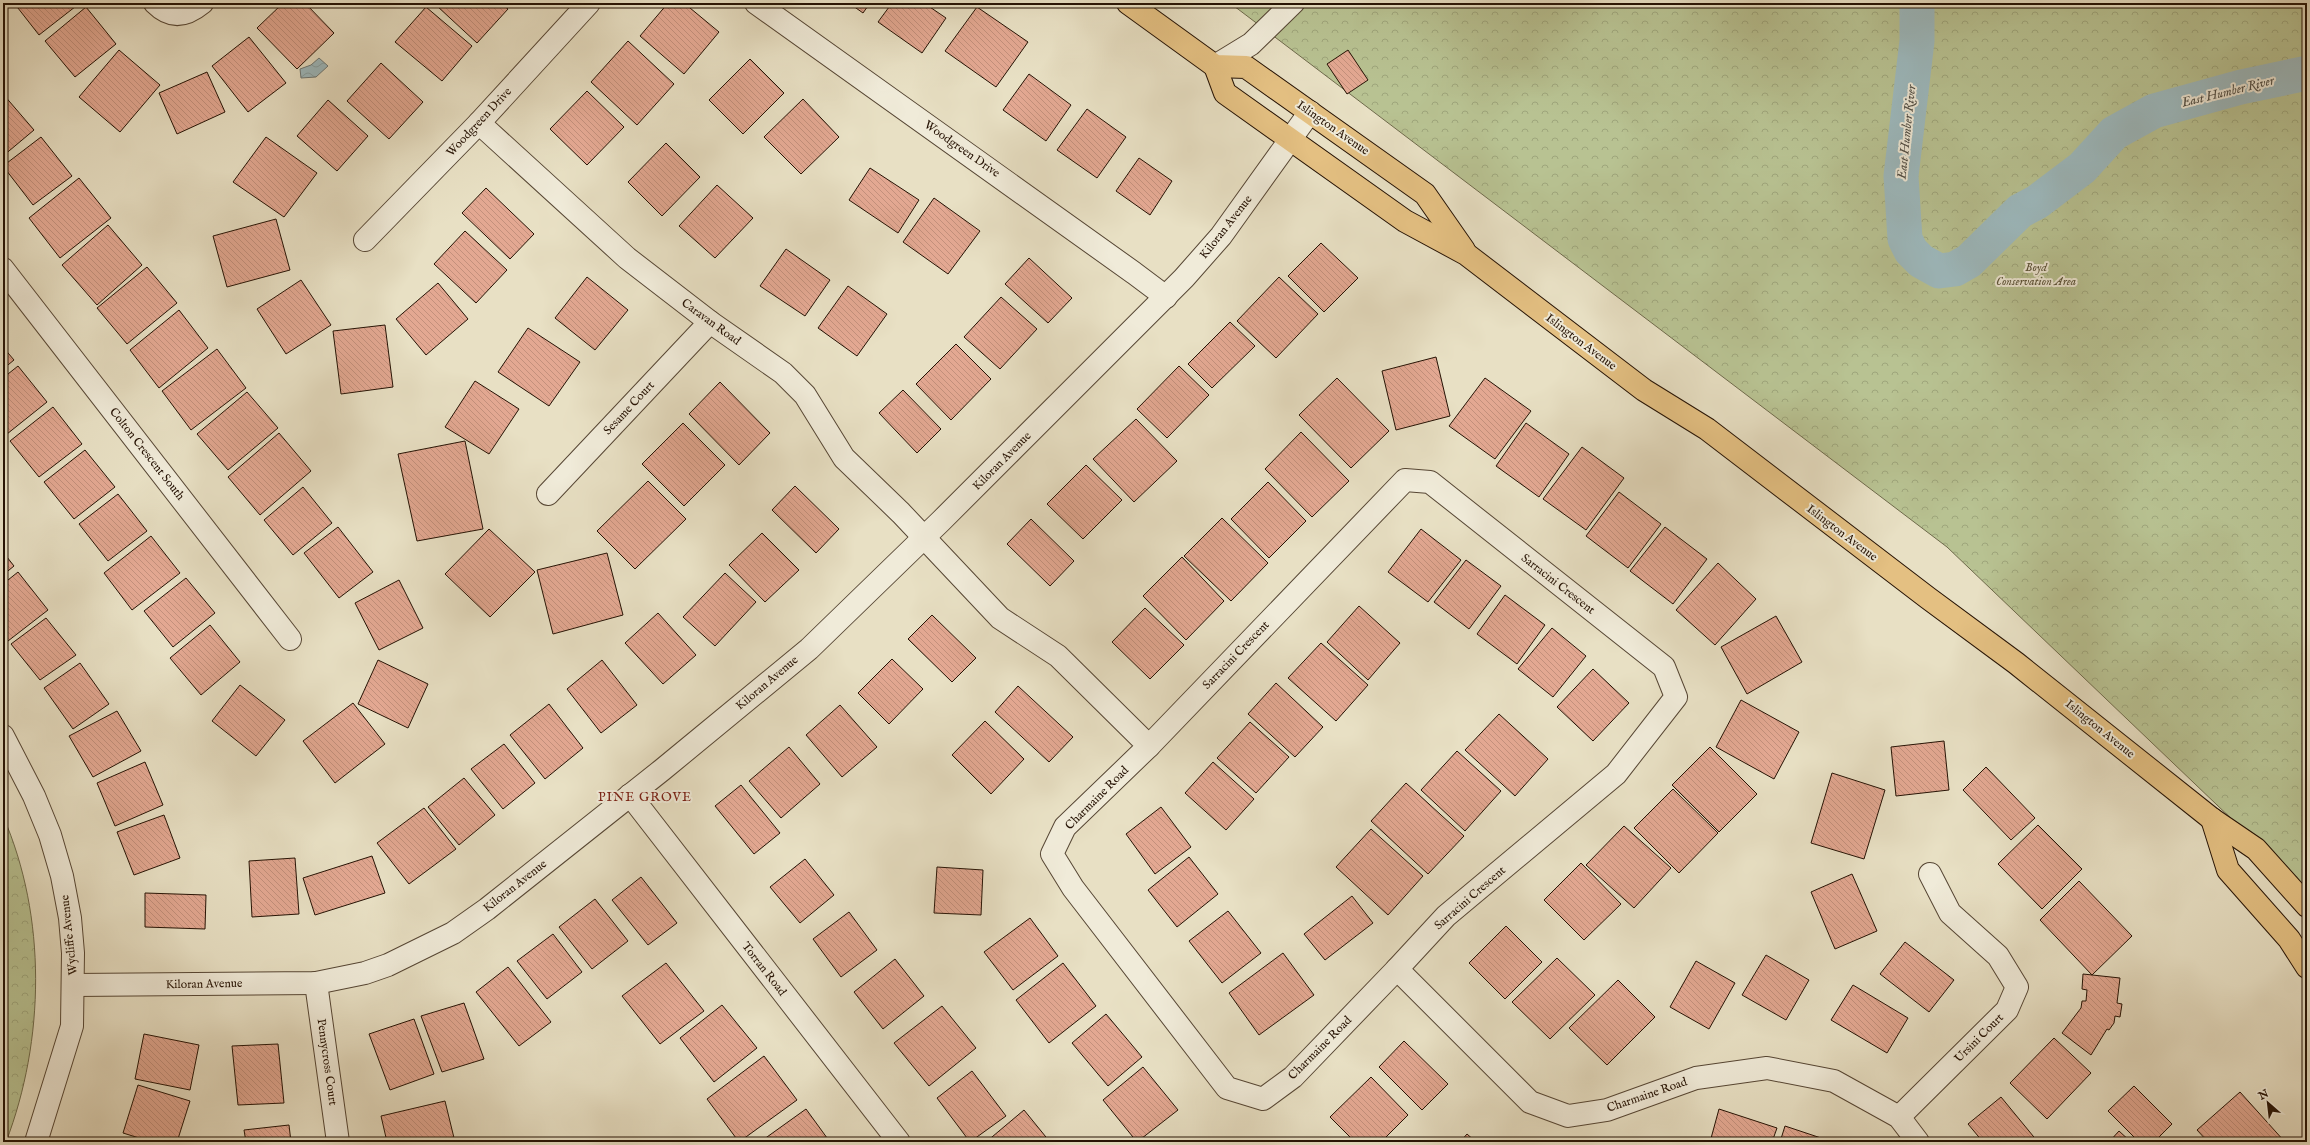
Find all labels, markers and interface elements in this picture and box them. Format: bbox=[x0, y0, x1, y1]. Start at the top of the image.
water label: East Humber River bbox=[2179, 72, 2277, 112]
water label: East Humber River bbox=[1893, 83, 1920, 181]
street label: Woodgreen Drive bbox=[443, 84, 515, 160]
street label: Islington Avenue bbox=[1294, 97, 1373, 159]
street label: Woodgreen Drive bbox=[921, 117, 1003, 181]
street label: Kiloran Avenue bbox=[1196, 192, 1256, 262]
park label: Boyd Conservation Area bbox=[1996, 260, 2076, 289]
street label: Caravan Road bbox=[678, 295, 744, 349]
street label: Islington Avenue bbox=[1543, 310, 1620, 374]
street label: Sesame Court bbox=[600, 378, 658, 438]
street label: Colton Crescent South bbox=[106, 405, 188, 504]
street label: Kiloran Avenue bbox=[970, 428, 1035, 493]
street label: Islington Avenue bbox=[1804, 501, 1881, 565]
street label: Sarracini Crescent bbox=[1518, 550, 1598, 618]
street label: Sarracini Crescent bbox=[1199, 618, 1273, 692]
street label: Kiloran Avenue bbox=[733, 652, 802, 713]
street label: Islington Avenue bbox=[2062, 696, 2138, 762]
street label: Charmaine Road bbox=[1062, 763, 1132, 833]
district label: PINE GROVE bbox=[598, 789, 692, 806]
street label: Kiloran Avenue bbox=[480, 856, 550, 916]
street label: Sarracini Crescent bbox=[1431, 863, 1509, 933]
street label: Wycliffe Avenue bbox=[57, 894, 81, 976]
street label: Torran Road bbox=[738, 939, 790, 999]
street label: Kiloran Avenue bbox=[165, 976, 243, 992]
street label: Ursini Court bbox=[1951, 1010, 2007, 1066]
street label: Charmaine Road bbox=[1285, 1013, 1355, 1083]
street label: Pennycross Court bbox=[313, 1018, 341, 1106]
street label: Charmaine Road bbox=[1605, 1074, 1690, 1116]
north arrow bbox=[2248, 1083, 2288, 1123]
text: N bbox=[2255, 1086, 2272, 1104]

